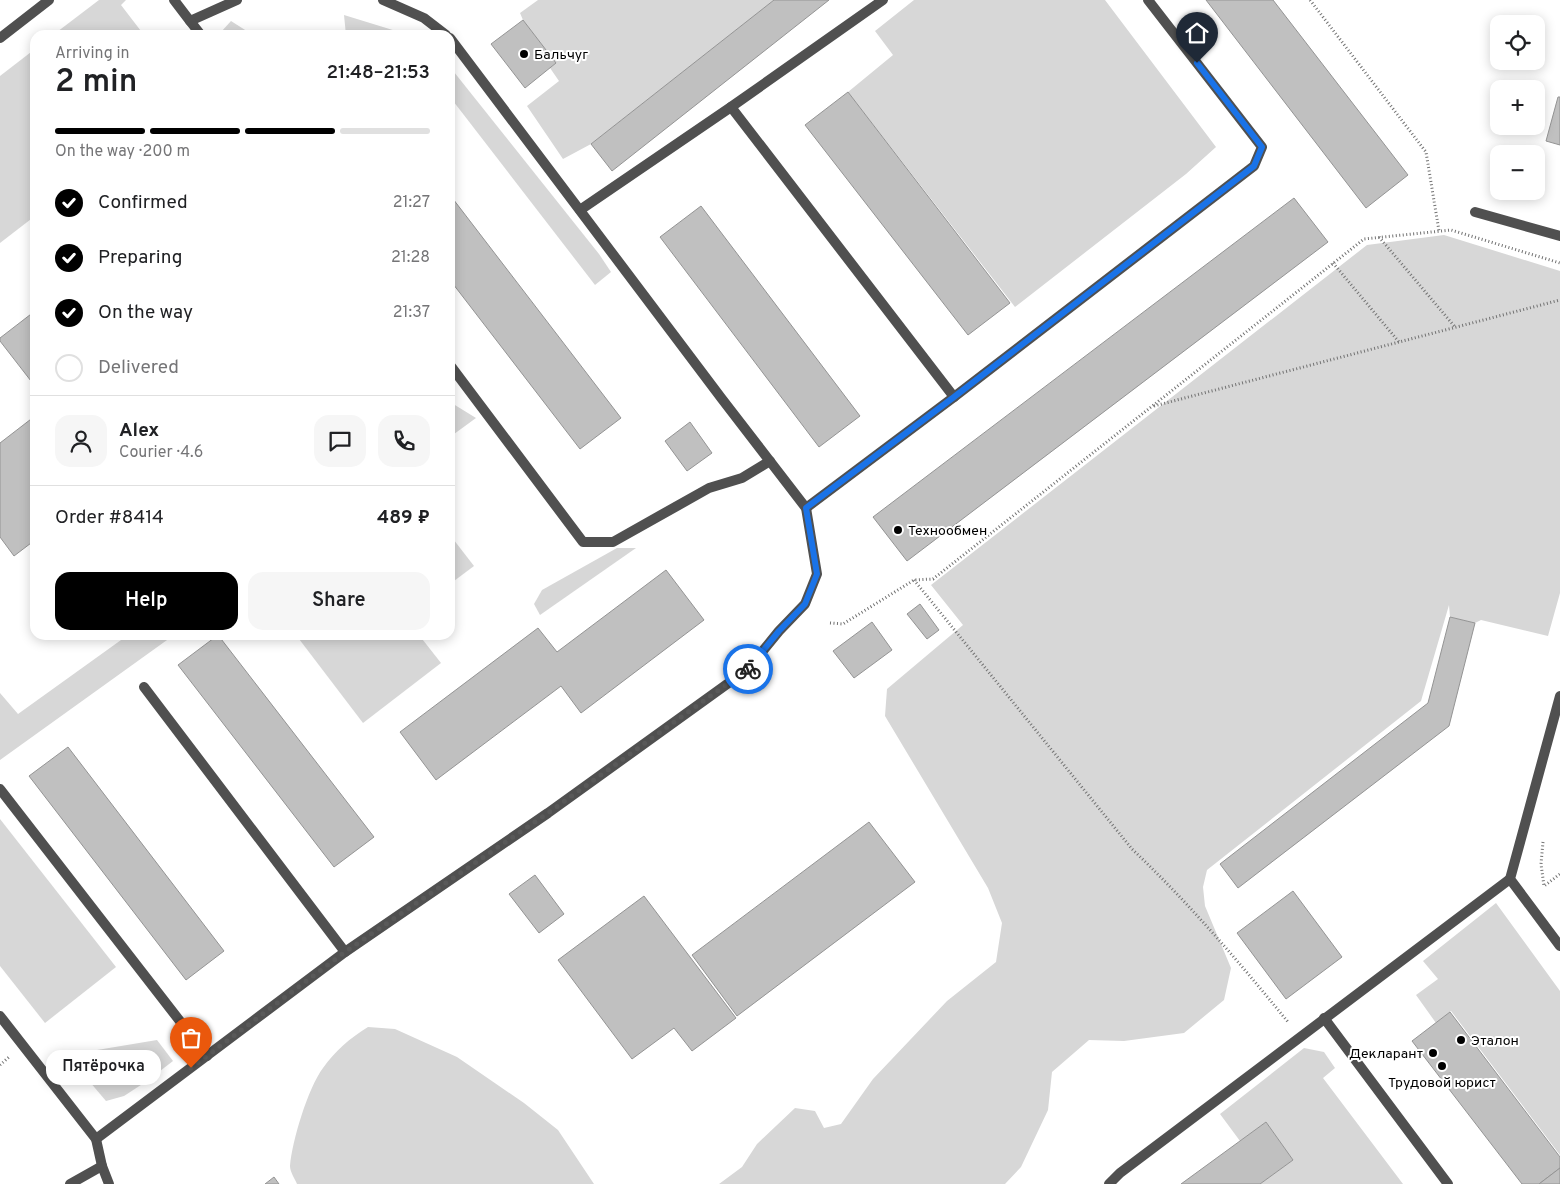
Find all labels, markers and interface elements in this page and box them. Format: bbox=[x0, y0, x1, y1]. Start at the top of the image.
pin bbox=[1176, 12, 1218, 63]
map controls bbox=[1490, 15, 1545, 200]
button: locate bbox=[1490, 15, 1545, 70]
icon: home bbox=[1183, 19, 1211, 47]
text: Arriving in bbox=[55, 44, 130, 64]
place label: Бальчуг bbox=[534, 47, 588, 64]
marker: Бальчуг bbox=[518, 48, 530, 60]
text: 21:48–21:53 bbox=[326, 61, 430, 85]
text: 2 min bbox=[55, 63, 137, 103]
button: + bbox=[1490, 80, 1545, 135]
text: On the way · 200 m bbox=[55, 142, 190, 162]
button: − bbox=[1490, 145, 1545, 200]
icon: check bbox=[55, 189, 83, 217]
text: Confirmed bbox=[98, 191, 188, 215]
text: 21:27 bbox=[393, 193, 430, 213]
icon: check bbox=[55, 244, 83, 272]
text: Preparing bbox=[98, 246, 182, 270]
text: 21:28 bbox=[391, 248, 430, 268]
icon: check bbox=[55, 299, 83, 327]
text: On the way bbox=[98, 301, 193, 325]
text: 21:37 bbox=[393, 303, 430, 323]
text: Delivered bbox=[98, 356, 179, 380]
button: person bbox=[55, 415, 107, 467]
button: chat bbox=[314, 415, 366, 467]
button: phone bbox=[378, 415, 430, 467]
text: Alex bbox=[119, 419, 159, 443]
text: Courier · 4.6 bbox=[119, 443, 203, 463]
text: Order #8414 bbox=[55, 506, 164, 530]
text: 489 ₽ bbox=[377, 506, 430, 530]
place label: Технообмен bbox=[908, 523, 987, 540]
marker: Технообмен bbox=[892, 524, 904, 536]
button: Help bbox=[55, 572, 238, 630]
button: Share bbox=[248, 572, 430, 630]
courier bbox=[723, 644, 773, 694]
icon: bike bbox=[734, 655, 762, 683]
pin bbox=[170, 1017, 212, 1068]
icon: bag bbox=[177, 1024, 205, 1052]
place label: Эталон bbox=[1471, 1033, 1519, 1050]
marker: Эталон bbox=[1455, 1034, 1467, 1046]
place label: Декларант bbox=[1349, 1046, 1423, 1063]
marker: Декларант bbox=[1427, 1047, 1439, 1059]
callout: Пятёрочка bbox=[46, 1050, 161, 1086]
text: Пятёрочка bbox=[62, 1057, 145, 1077]
marker: Трудовой юрист bbox=[1436, 1060, 1448, 1072]
place label: Трудовой юрист bbox=[1388, 1075, 1496, 1092]

